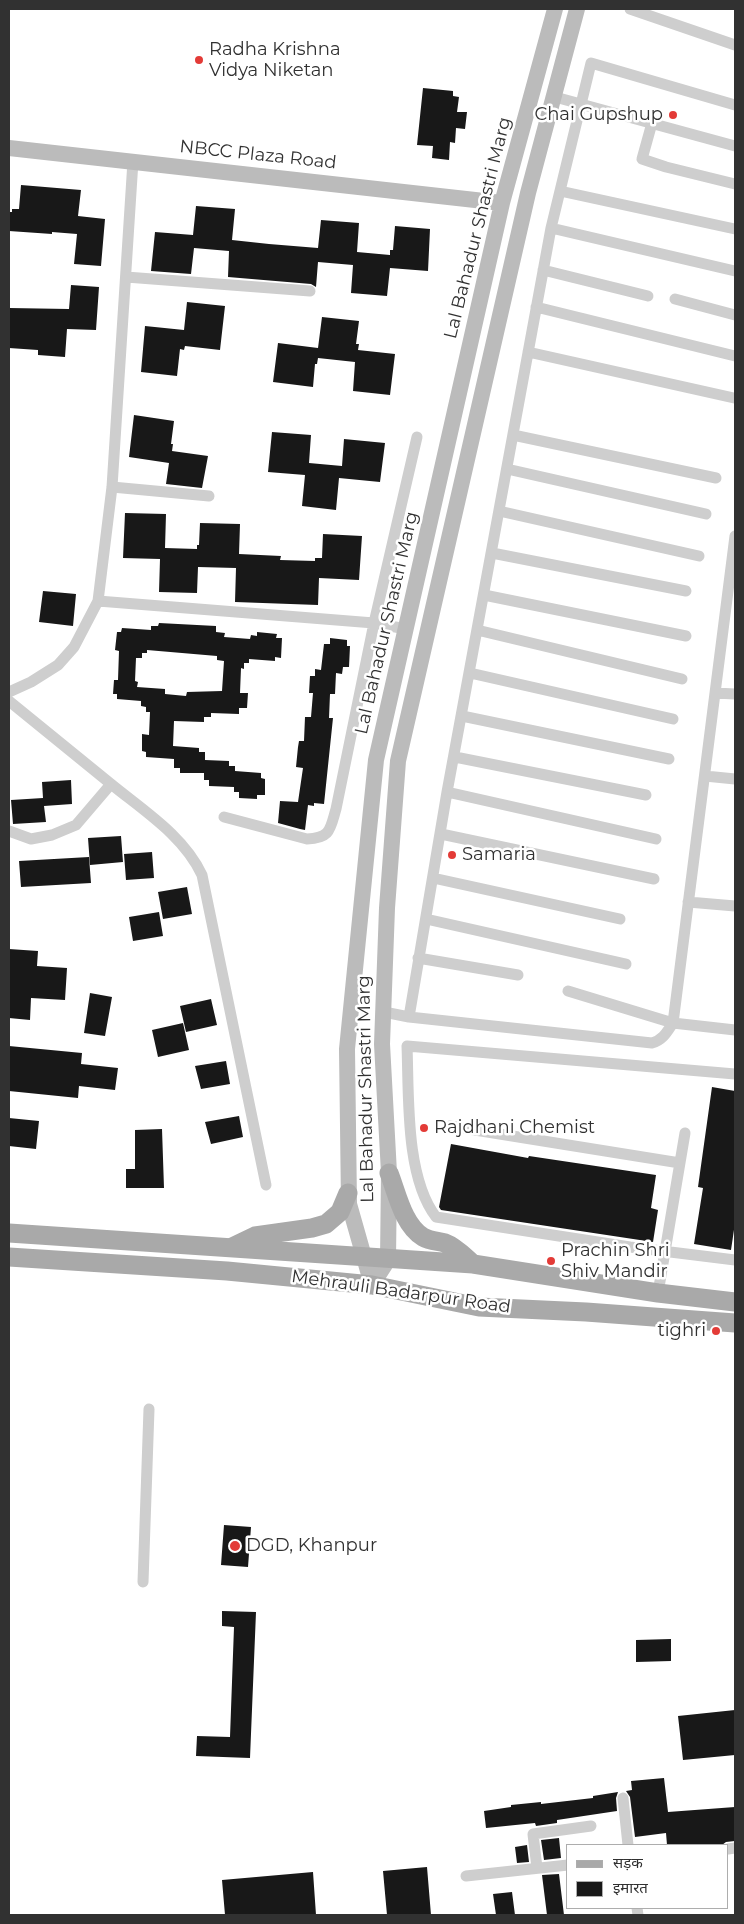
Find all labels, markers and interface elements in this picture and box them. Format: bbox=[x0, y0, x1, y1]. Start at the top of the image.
place label: Radha Krishna Vidya Niketan bbox=[209, 39, 341, 82]
marker: Radha Krishna Vidya Niketan bbox=[193, 54, 205, 66]
place label: Chai Gupshup bbox=[534, 104, 663, 126]
marker: Chai Gupshup bbox=[667, 109, 679, 121]
street label: Lal Bahadur Shastri Marg bbox=[440, 115, 516, 341]
street label: NBCC Plaza Road bbox=[178, 136, 338, 174]
street label: Lal Bahadur Shastri Marg bbox=[351, 510, 423, 736]
place label: Samaria bbox=[462, 844, 536, 866]
marker: Samaria bbox=[446, 849, 458, 861]
street label: Lal Bahadur Shastri Marg bbox=[353, 975, 379, 1203]
place label: Rajdhani Chemist bbox=[434, 1117, 595, 1139]
marker: Rajdhani Chemist bbox=[418, 1122, 430, 1134]
place label: Prachin Shri Shiv Mandir bbox=[561, 1240, 670, 1282]
marker: Prachin Shri Shiv Mandir bbox=[545, 1255, 557, 1267]
street label: Mehrauli Badarpur Road bbox=[290, 1266, 512, 1318]
place label: tighri bbox=[657, 1320, 706, 1342]
marker: tighri bbox=[710, 1325, 722, 1337]
place label: DGD, Khanpur bbox=[246, 1535, 377, 1557]
marker: DGD, Khanpur bbox=[228, 1539, 242, 1553]
legend bbox=[566, 1844, 729, 1909]
text: सड़क bbox=[613, 1853, 643, 1872]
text: इमारत bbox=[613, 1878, 648, 1897]

